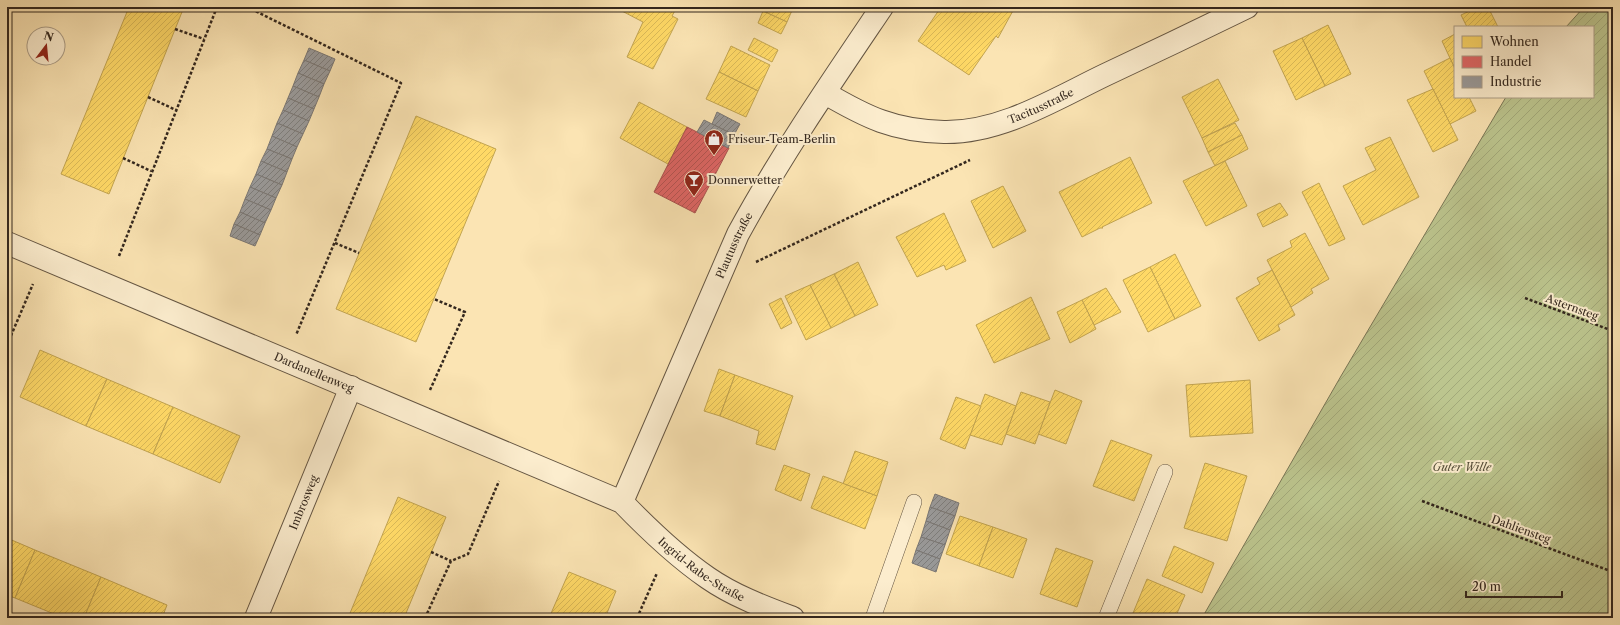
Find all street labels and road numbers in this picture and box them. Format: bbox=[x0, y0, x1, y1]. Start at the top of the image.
street label: Tacitusstraße bbox=[1006, 85, 1076, 127]
street label: Plautusstraße bbox=[713, 210, 756, 281]
street label: Asternsteg bbox=[1543, 291, 1600, 323]
street label: Dardanellenweg bbox=[272, 349, 356, 395]
street label: Imbrosweg bbox=[286, 473, 321, 532]
street label: Dahliensteg bbox=[1490, 512, 1553, 546]
street label: Ingrid-Rabe-Straße bbox=[655, 534, 747, 604]

